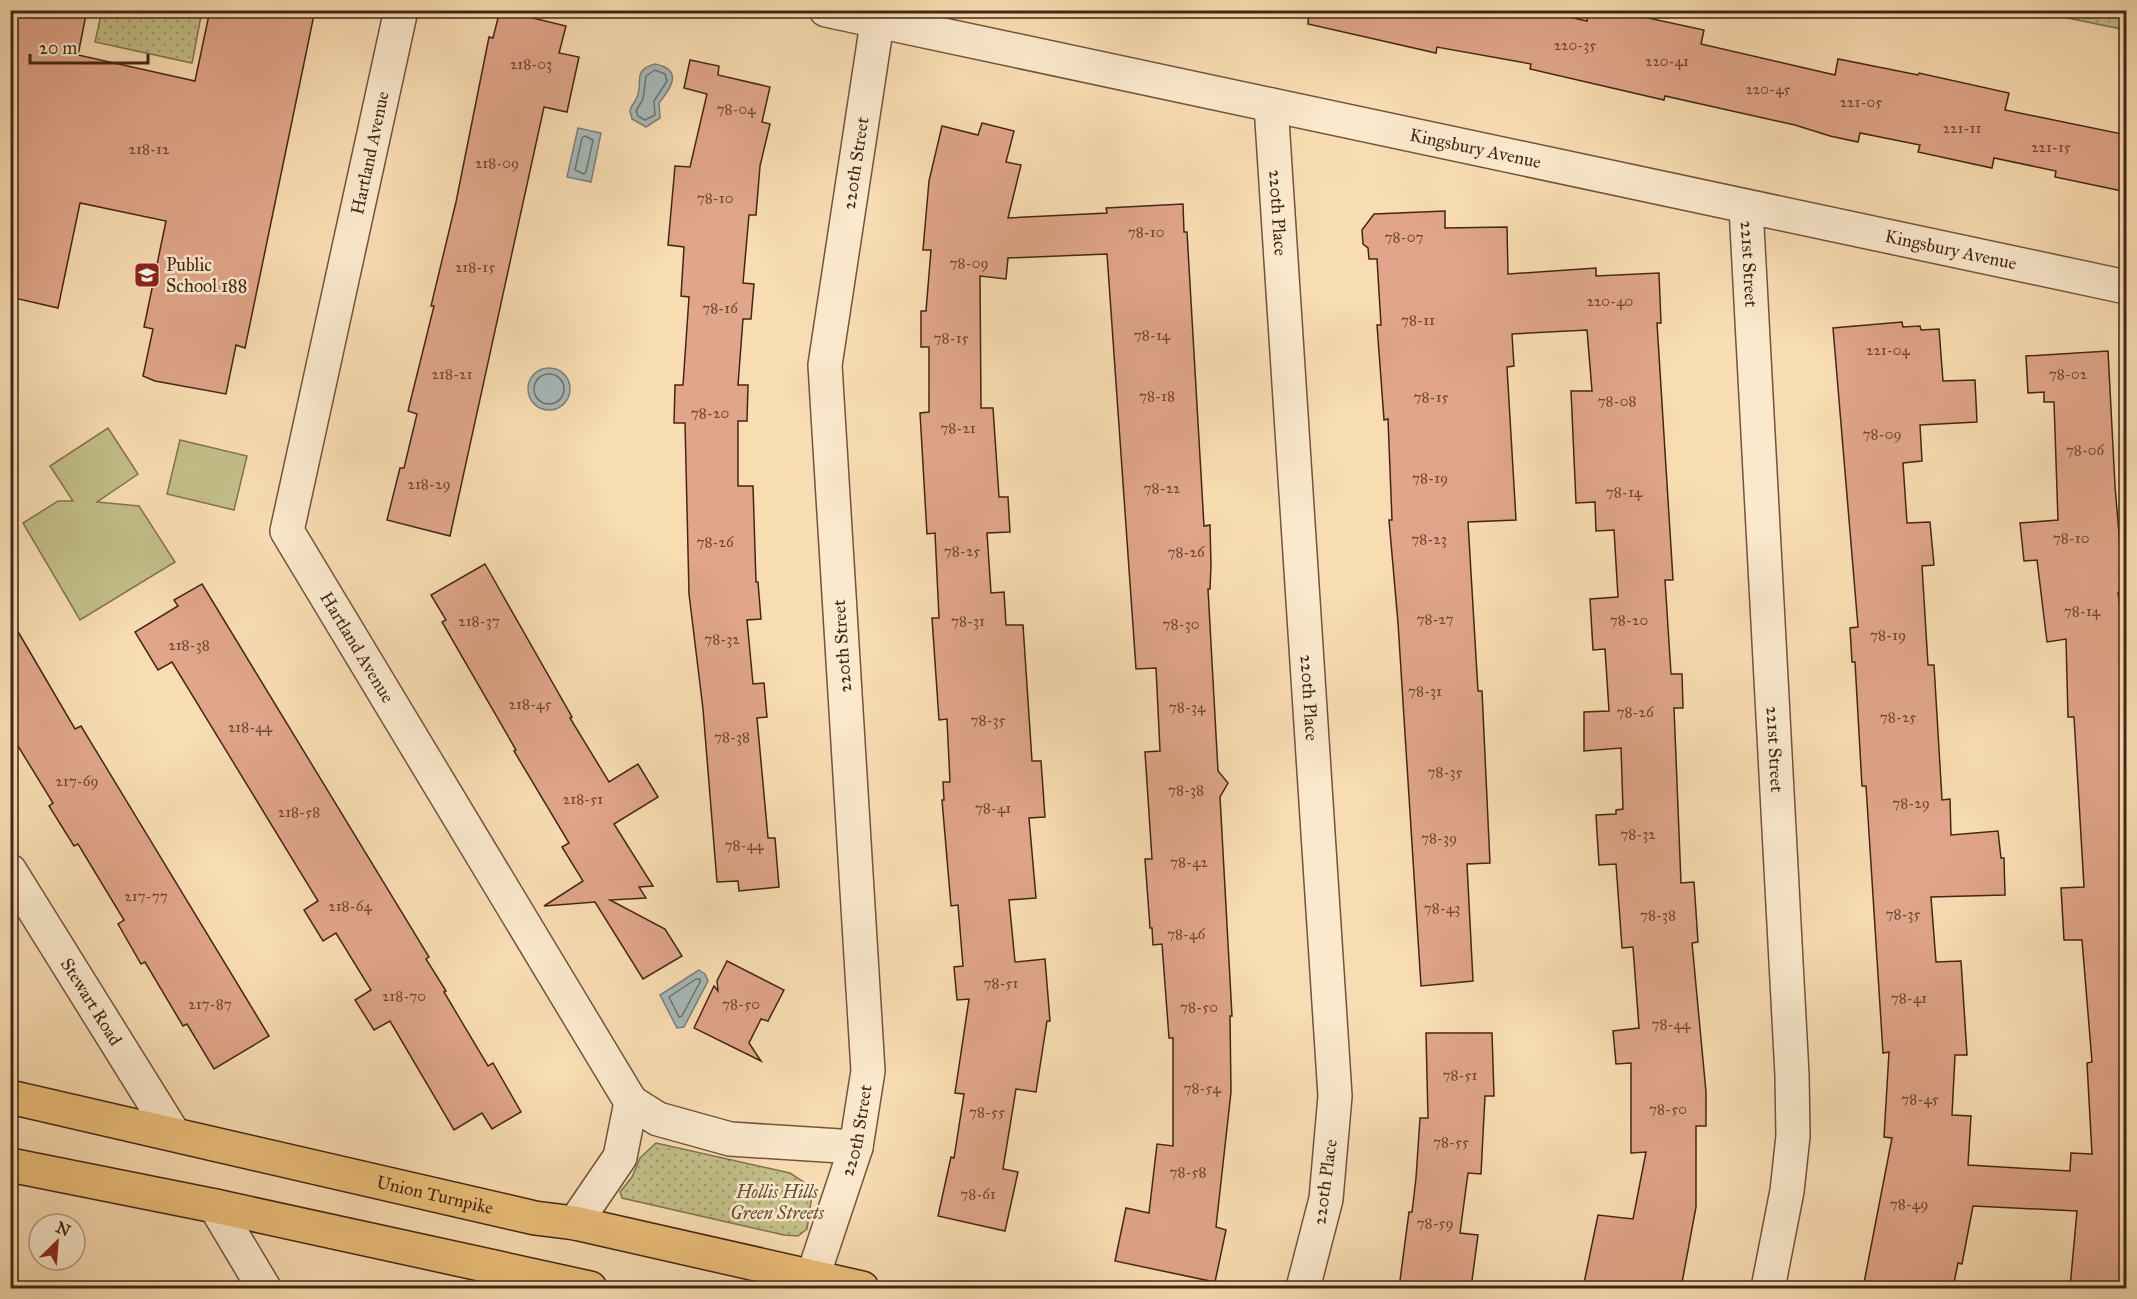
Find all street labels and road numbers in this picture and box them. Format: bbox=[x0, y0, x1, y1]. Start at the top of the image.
street label: Hartland Avenue bbox=[346, 89, 394, 217]
street label: 220th Street bbox=[838, 115, 874, 211]
street label: Kingsbury Avenue bbox=[1408, 124, 1543, 173]
street label: 220th Place bbox=[1264, 169, 1292, 257]
street label: 221st Street bbox=[1736, 220, 1762, 308]
street label: Kingsbury Avenue bbox=[1883, 225, 2019, 274]
street label: Hartland Avenue bbox=[315, 588, 399, 707]
street label: 220th Street bbox=[828, 598, 856, 693]
street label: 220th Place bbox=[1296, 654, 1323, 742]
street label: 221st Street bbox=[1761, 705, 1788, 794]
street label: Stewart Road bbox=[56, 954, 127, 1050]
street label: 220th Street bbox=[836, 1082, 877, 1179]
street label: 220th Place bbox=[1308, 1138, 1342, 1226]
street label: Union Turnpike bbox=[374, 1171, 495, 1219]

